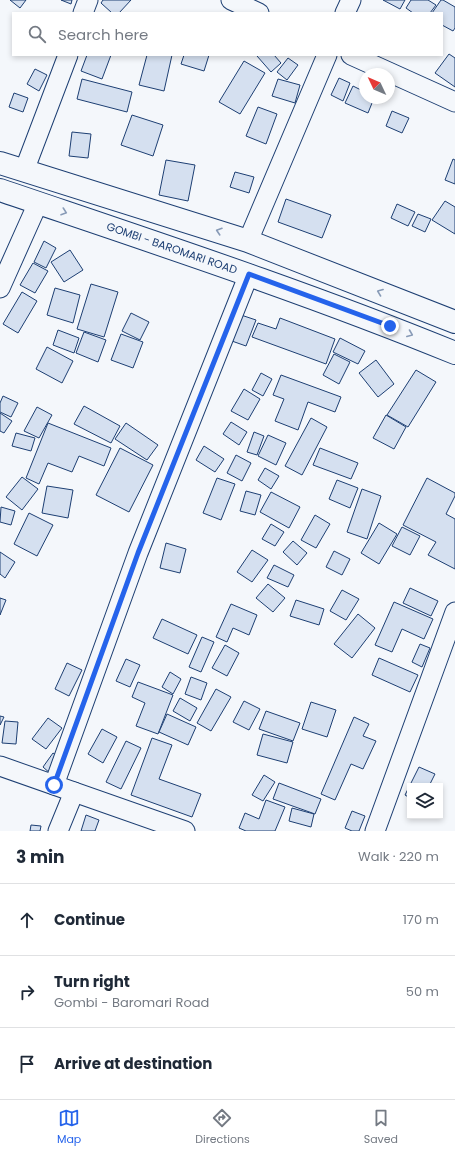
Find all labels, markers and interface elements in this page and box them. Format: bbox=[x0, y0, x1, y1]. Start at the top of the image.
search box bbox=[12, 12, 443, 56]
icon: search bbox=[26, 23, 48, 45]
text: Search here bbox=[58, 24, 148, 45]
north arrow bbox=[359, 68, 395, 104]
one-way arrow bbox=[60, 207, 67, 216]
street label: GOMBI - BAROMARI ROAD bbox=[104, 218, 240, 278]
one-way arrow bbox=[215, 228, 222, 236]
one-way arrow bbox=[376, 288, 383, 296]
route end bbox=[381, 317, 399, 335]
one-way arrow bbox=[407, 330, 414, 338]
route start bbox=[45, 776, 63, 794]
map controls bbox=[407, 783, 443, 819]
button: layers bbox=[407, 783, 443, 819]
text: 3 min bbox=[16, 845, 64, 869]
text: Walk · 220 m bbox=[358, 847, 439, 866]
icon: ahead bbox=[16, 909, 38, 931]
text: Continue bbox=[54, 909, 125, 930]
text: 170 m bbox=[403, 910, 439, 929]
text: Turn right bbox=[54, 971, 130, 992]
icon: right bbox=[16, 981, 38, 1003]
text: 50 m bbox=[406, 982, 439, 1001]
text: Gombi - Baromari Road bbox=[54, 993, 209, 1012]
icon: arrive bbox=[16, 1053, 38, 1075]
text: Arrive at destination bbox=[54, 1053, 212, 1074]
tab: Map bbox=[57, 1107, 81, 1148]
tab: Directions bbox=[195, 1107, 250, 1148]
tab: Saved bbox=[364, 1107, 398, 1148]

